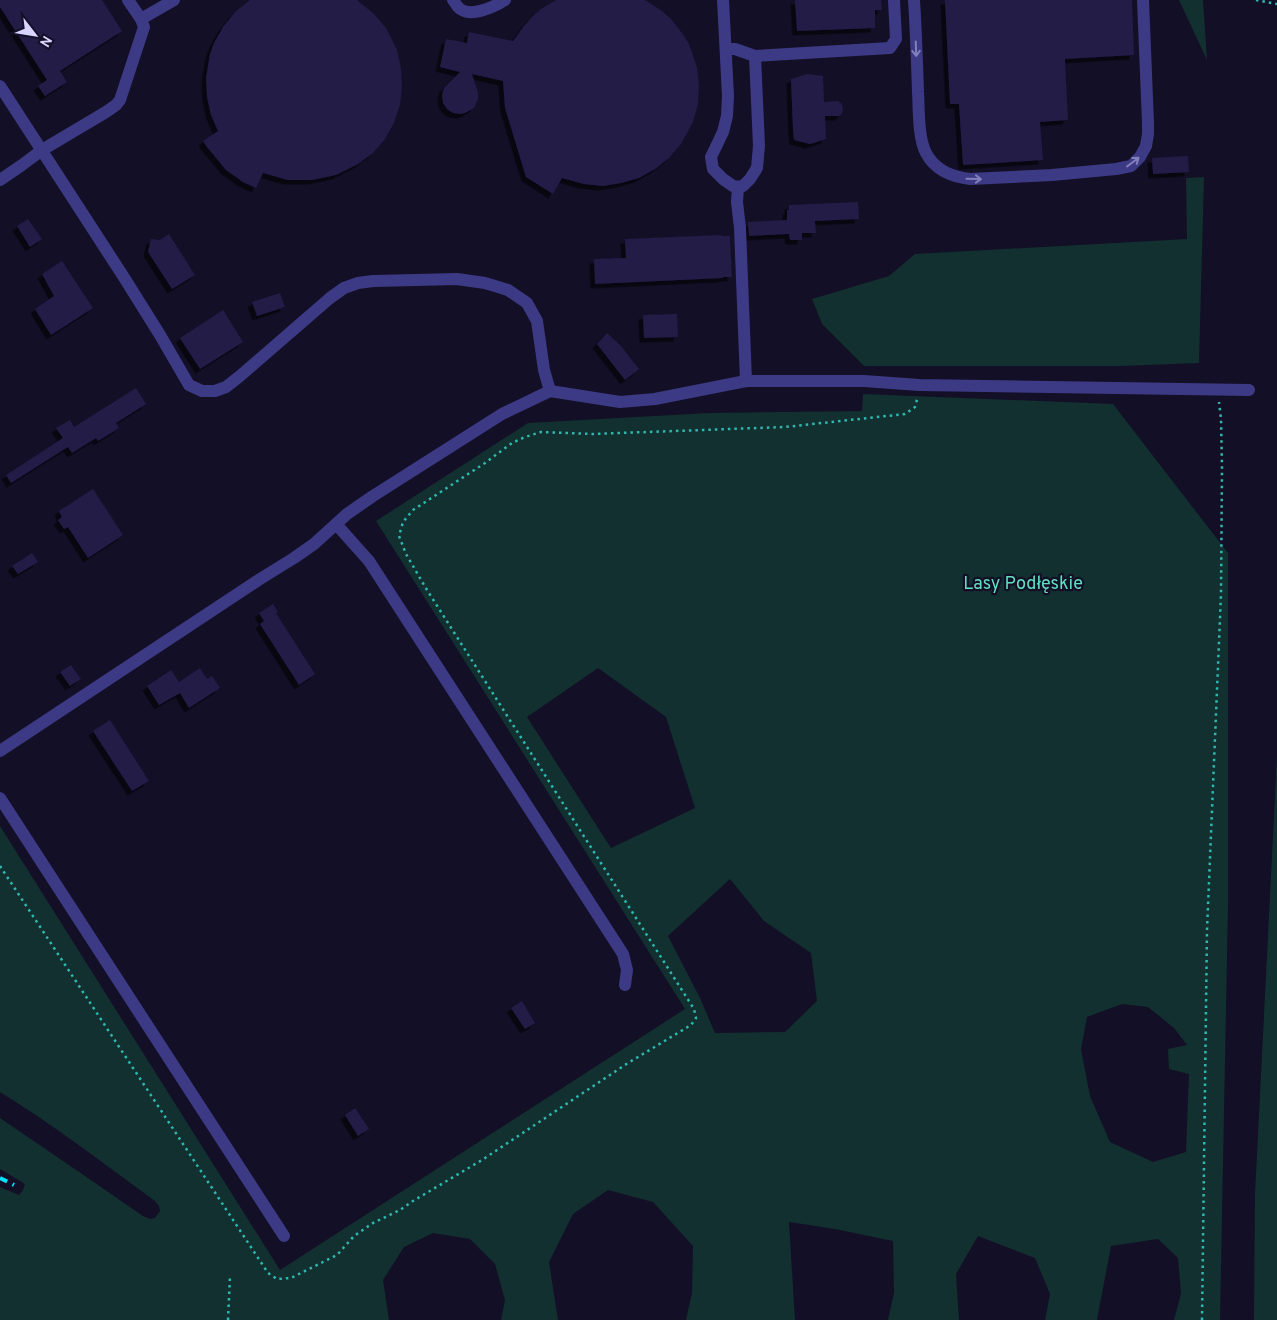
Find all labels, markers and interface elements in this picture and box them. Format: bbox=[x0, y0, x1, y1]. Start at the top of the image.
north arrow bbox=[10, 10, 60, 60]
text: N bbox=[35, 32, 55, 50]
one-way arrow bbox=[912, 40, 921, 56]
one-way arrow bbox=[1127, 156, 1140, 167]
one-way arrow bbox=[965, 174, 981, 184]
park label: Lasy Podłęskie bbox=[963, 573, 1083, 596]

